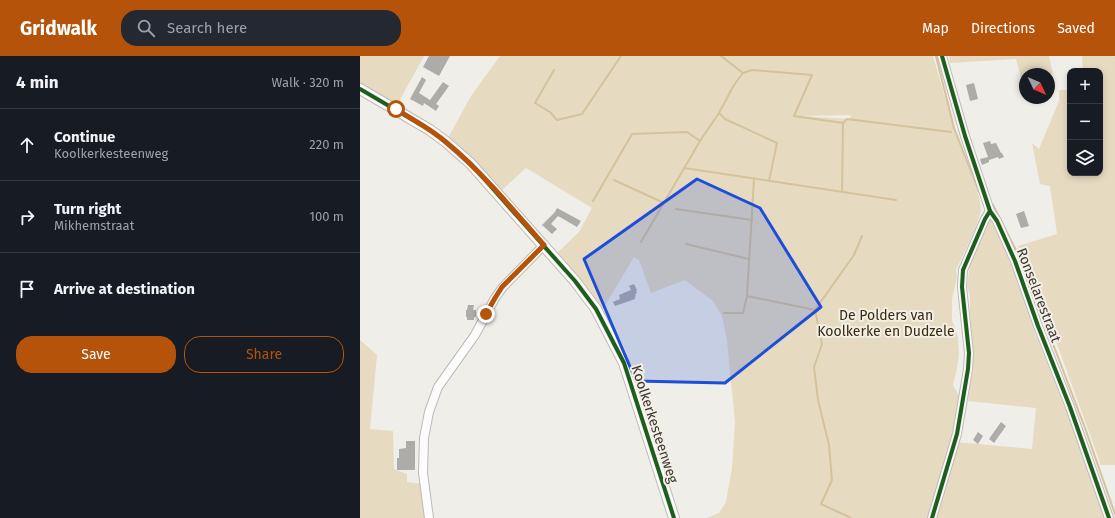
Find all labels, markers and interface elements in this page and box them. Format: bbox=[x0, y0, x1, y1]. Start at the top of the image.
search box bbox=[121, 10, 401, 46]
text: Gridwalk bbox=[20, 17, 97, 40]
icon: search bbox=[135, 17, 157, 39]
text: Search here bbox=[167, 19, 247, 37]
text: Map bbox=[922, 20, 949, 37]
text: Directions bbox=[971, 20, 1035, 37]
text: Saved bbox=[1057, 20, 1095, 37]
north arrow bbox=[1019, 68, 1055, 104]
map controls bbox=[1067, 68, 1103, 176]
button: + bbox=[1067, 68, 1103, 104]
text: 4 min bbox=[16, 72, 59, 93]
text: Walk · 320 m bbox=[272, 75, 344, 90]
route start bbox=[387, 100, 405, 118]
button: − bbox=[1067, 104, 1103, 140]
text: Continue bbox=[54, 128, 115, 146]
icon: ahead bbox=[16, 134, 38, 156]
text: 220 m bbox=[309, 137, 344, 152]
button: layers bbox=[1067, 140, 1103, 176]
text: Koolkerkesteenweg bbox=[54, 146, 168, 161]
text: Turn right bbox=[54, 200, 121, 218]
icon: right bbox=[16, 206, 38, 228]
text: 100 m bbox=[309, 209, 344, 224]
text: Mikhemstraat bbox=[54, 218, 134, 233]
street label: Ronselarestraat bbox=[1013, 246, 1065, 346]
icon: arrive bbox=[16, 278, 38, 300]
text: Arrive at destination bbox=[54, 280, 195, 298]
route end bbox=[477, 305, 495, 323]
park label: De Polders van Koolkerke en Dudzele bbox=[817, 307, 955, 340]
button: Save bbox=[16, 336, 176, 373]
button: Share bbox=[184, 336, 344, 373]
street label: Koolkerkesteenweg bbox=[627, 363, 682, 486]

